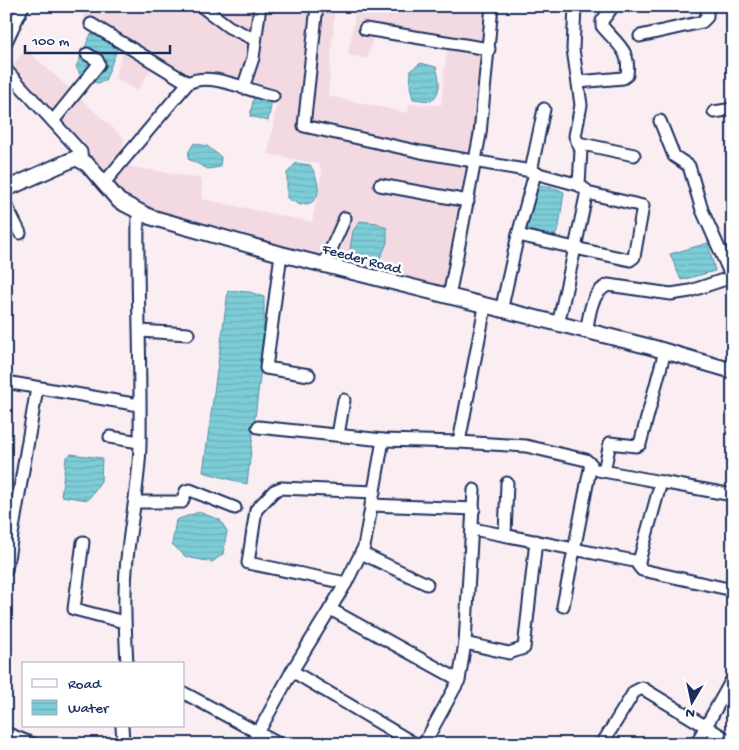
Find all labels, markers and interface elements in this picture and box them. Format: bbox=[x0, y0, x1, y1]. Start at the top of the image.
scale bar bbox=[25, 22, 170, 54]
text: 100 m bbox=[31, 33, 70, 51]
street label: Feeder Road bbox=[319, 240, 404, 279]
legend bbox=[22, 662, 185, 728]
text: Road bbox=[68, 676, 102, 694]
north arrow bbox=[666, 678, 716, 728]
text: Water bbox=[68, 700, 110, 718]
text: N bbox=[685, 703, 696, 721]

